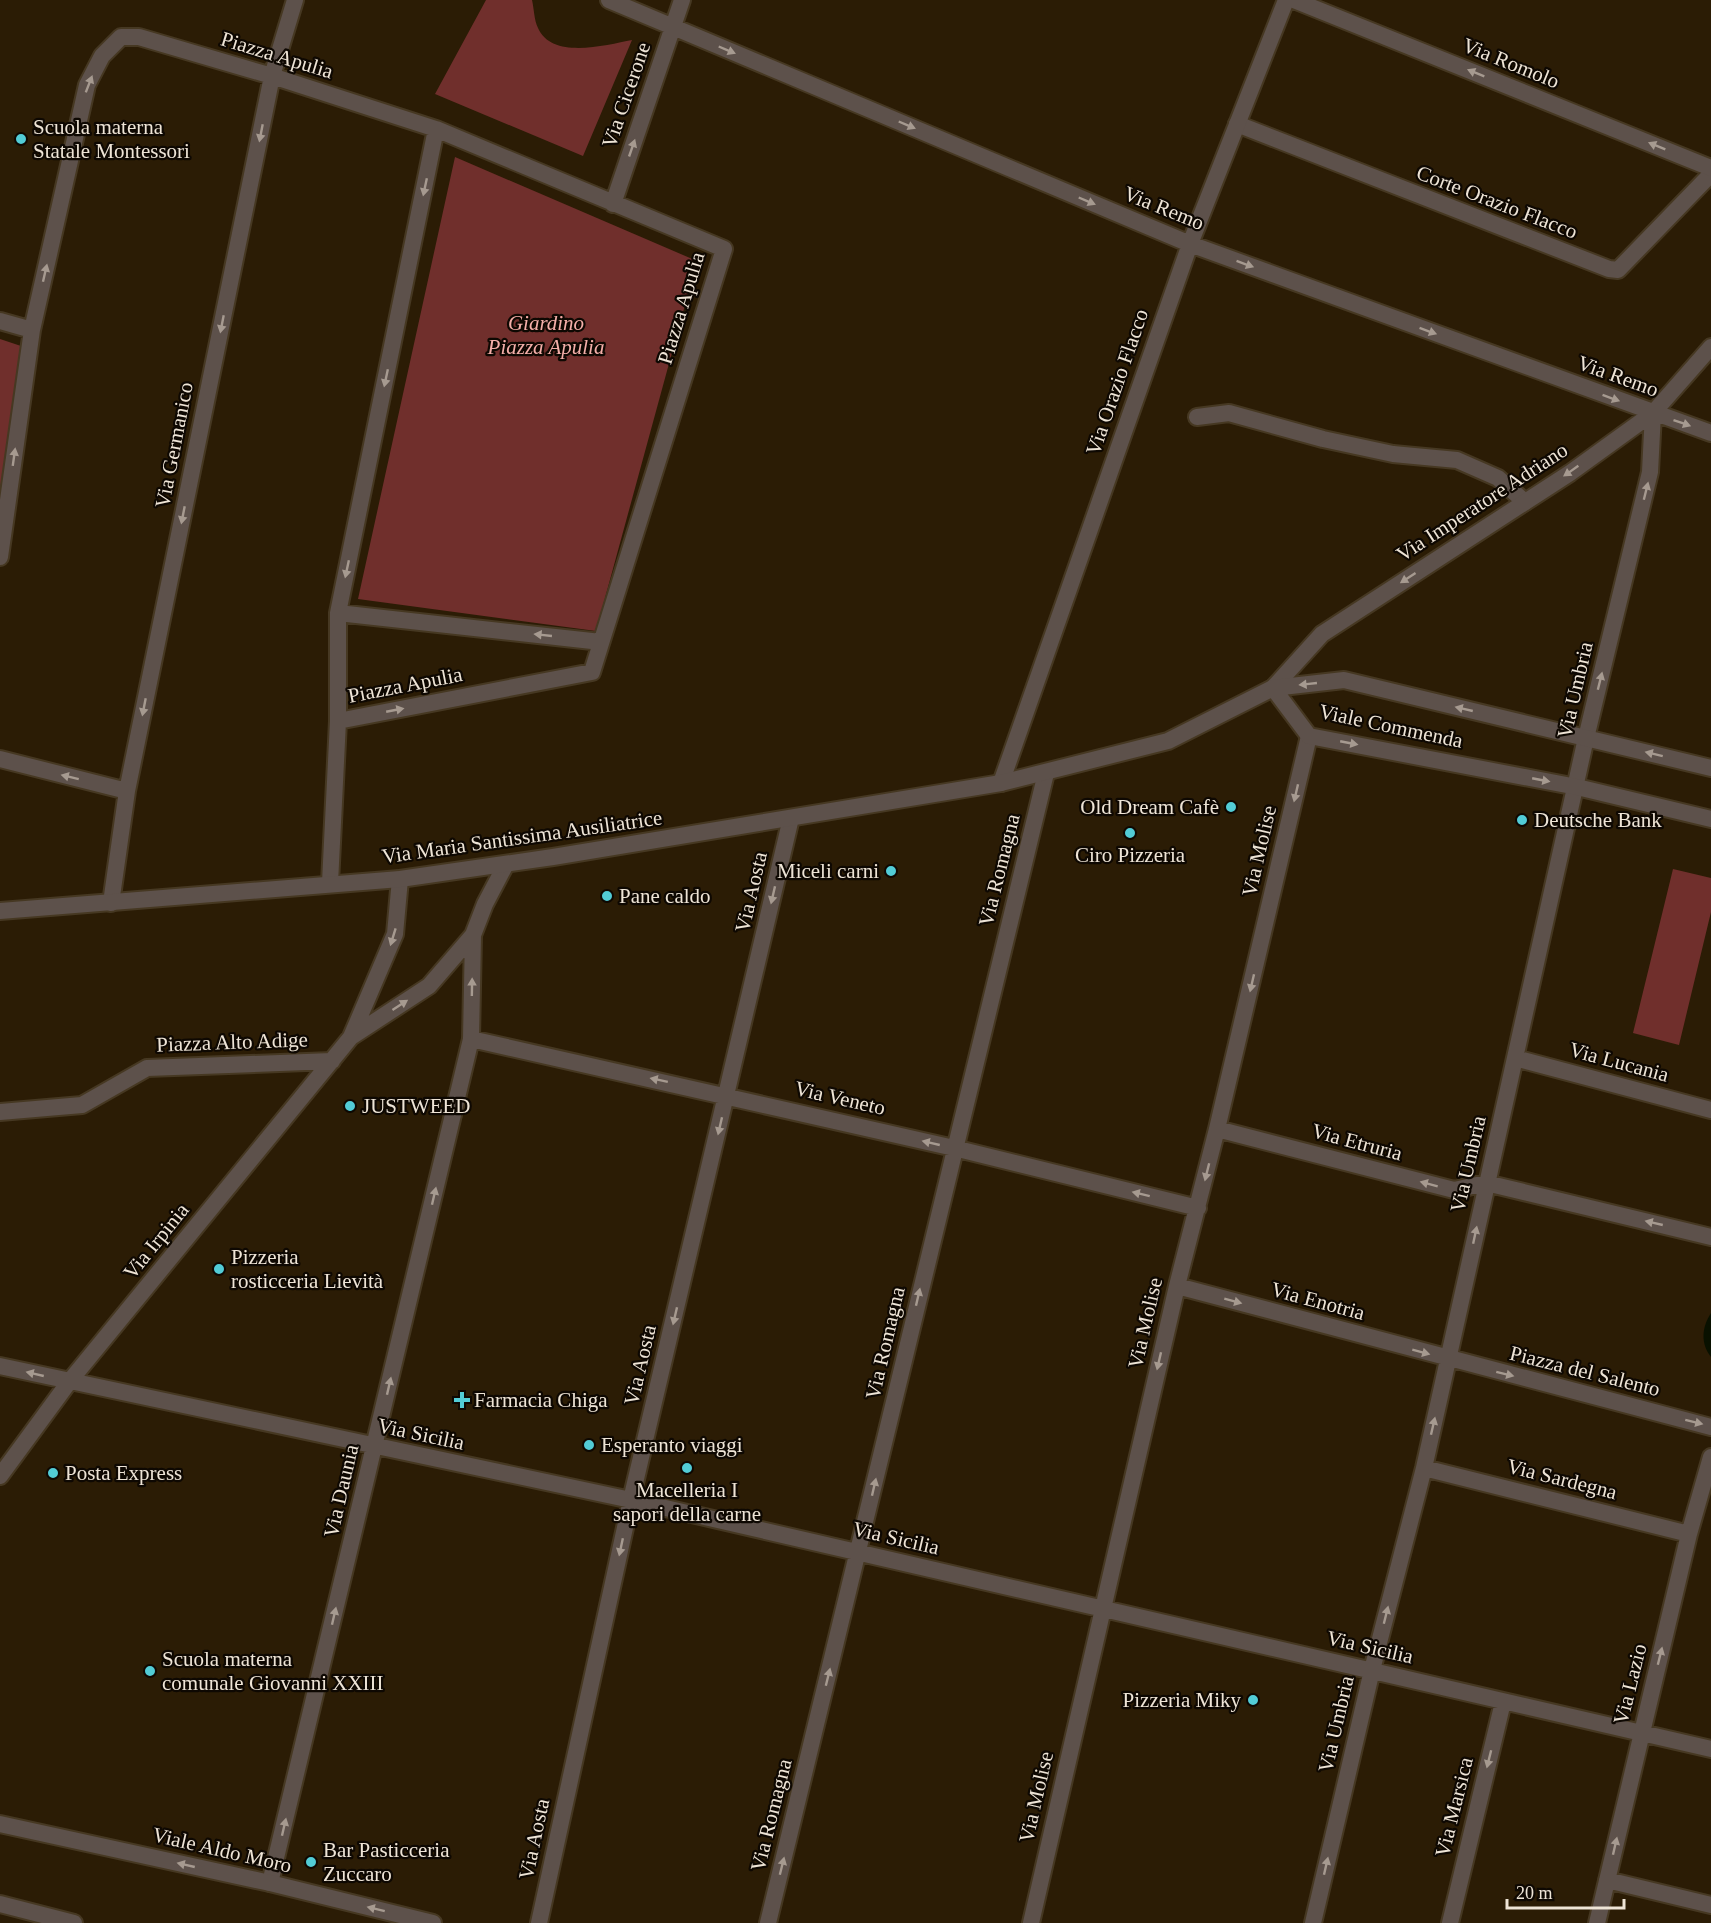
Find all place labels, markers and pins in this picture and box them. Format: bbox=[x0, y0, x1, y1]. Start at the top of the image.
place label: Scuola materna Statale Montessori bbox=[33, 115, 190, 163]
marker: Scuola materna Statale Montessori bbox=[14, 132, 28, 146]
place label: Old Dream Cafè bbox=[1080, 795, 1219, 819]
marker: Old Dream Cafè bbox=[1224, 800, 1238, 814]
place label: Deutsche Bank bbox=[1534, 808, 1662, 832]
marker: Deutsche Bank bbox=[1515, 813, 1529, 827]
marker: Ciro Pizzeria bbox=[1123, 826, 1137, 840]
place label: Ciro Pizzeria bbox=[1075, 843, 1186, 867]
place label: Miceli carni bbox=[777, 859, 879, 883]
marker: Miceli carni bbox=[884, 864, 898, 878]
place label: Pane caldo bbox=[619, 884, 711, 908]
marker: Pane caldo bbox=[600, 889, 614, 903]
place label: JUSTWEED bbox=[362, 1094, 471, 1118]
marker: JUSTWEED bbox=[343, 1099, 357, 1113]
place label: Pizzeria rosticceria Lievità bbox=[231, 1245, 384, 1293]
marker: Pizzeria rosticceria Lievità bbox=[212, 1262, 226, 1276]
place label: Farmacia Chiga bbox=[474, 1388, 608, 1412]
marker: Farmacia Chiga bbox=[455, 1393, 469, 1407]
place label: Esperanto viaggi bbox=[601, 1433, 743, 1457]
marker: Esperanto viaggi bbox=[582, 1438, 596, 1452]
place label: Posta Express bbox=[65, 1461, 182, 1485]
marker: Macelleria I sapori della carne bbox=[680, 1461, 694, 1475]
marker: Posta Express bbox=[46, 1466, 60, 1480]
place label: Macelleria I sapori della carne bbox=[613, 1478, 761, 1526]
place label: Scuola materna comunale Giovanni XXIII bbox=[162, 1647, 384, 1695]
marker: Scuola materna comunale Giovanni XXIII bbox=[143, 1664, 157, 1678]
place label: Pizzeria Miky bbox=[1123, 1688, 1241, 1712]
marker: Pizzeria Miky bbox=[1246, 1693, 1260, 1707]
place label: Bar Pasticceria Zuccaro bbox=[323, 1838, 450, 1886]
marker: Bar Pasticceria Zuccaro bbox=[304, 1855, 318, 1869]

